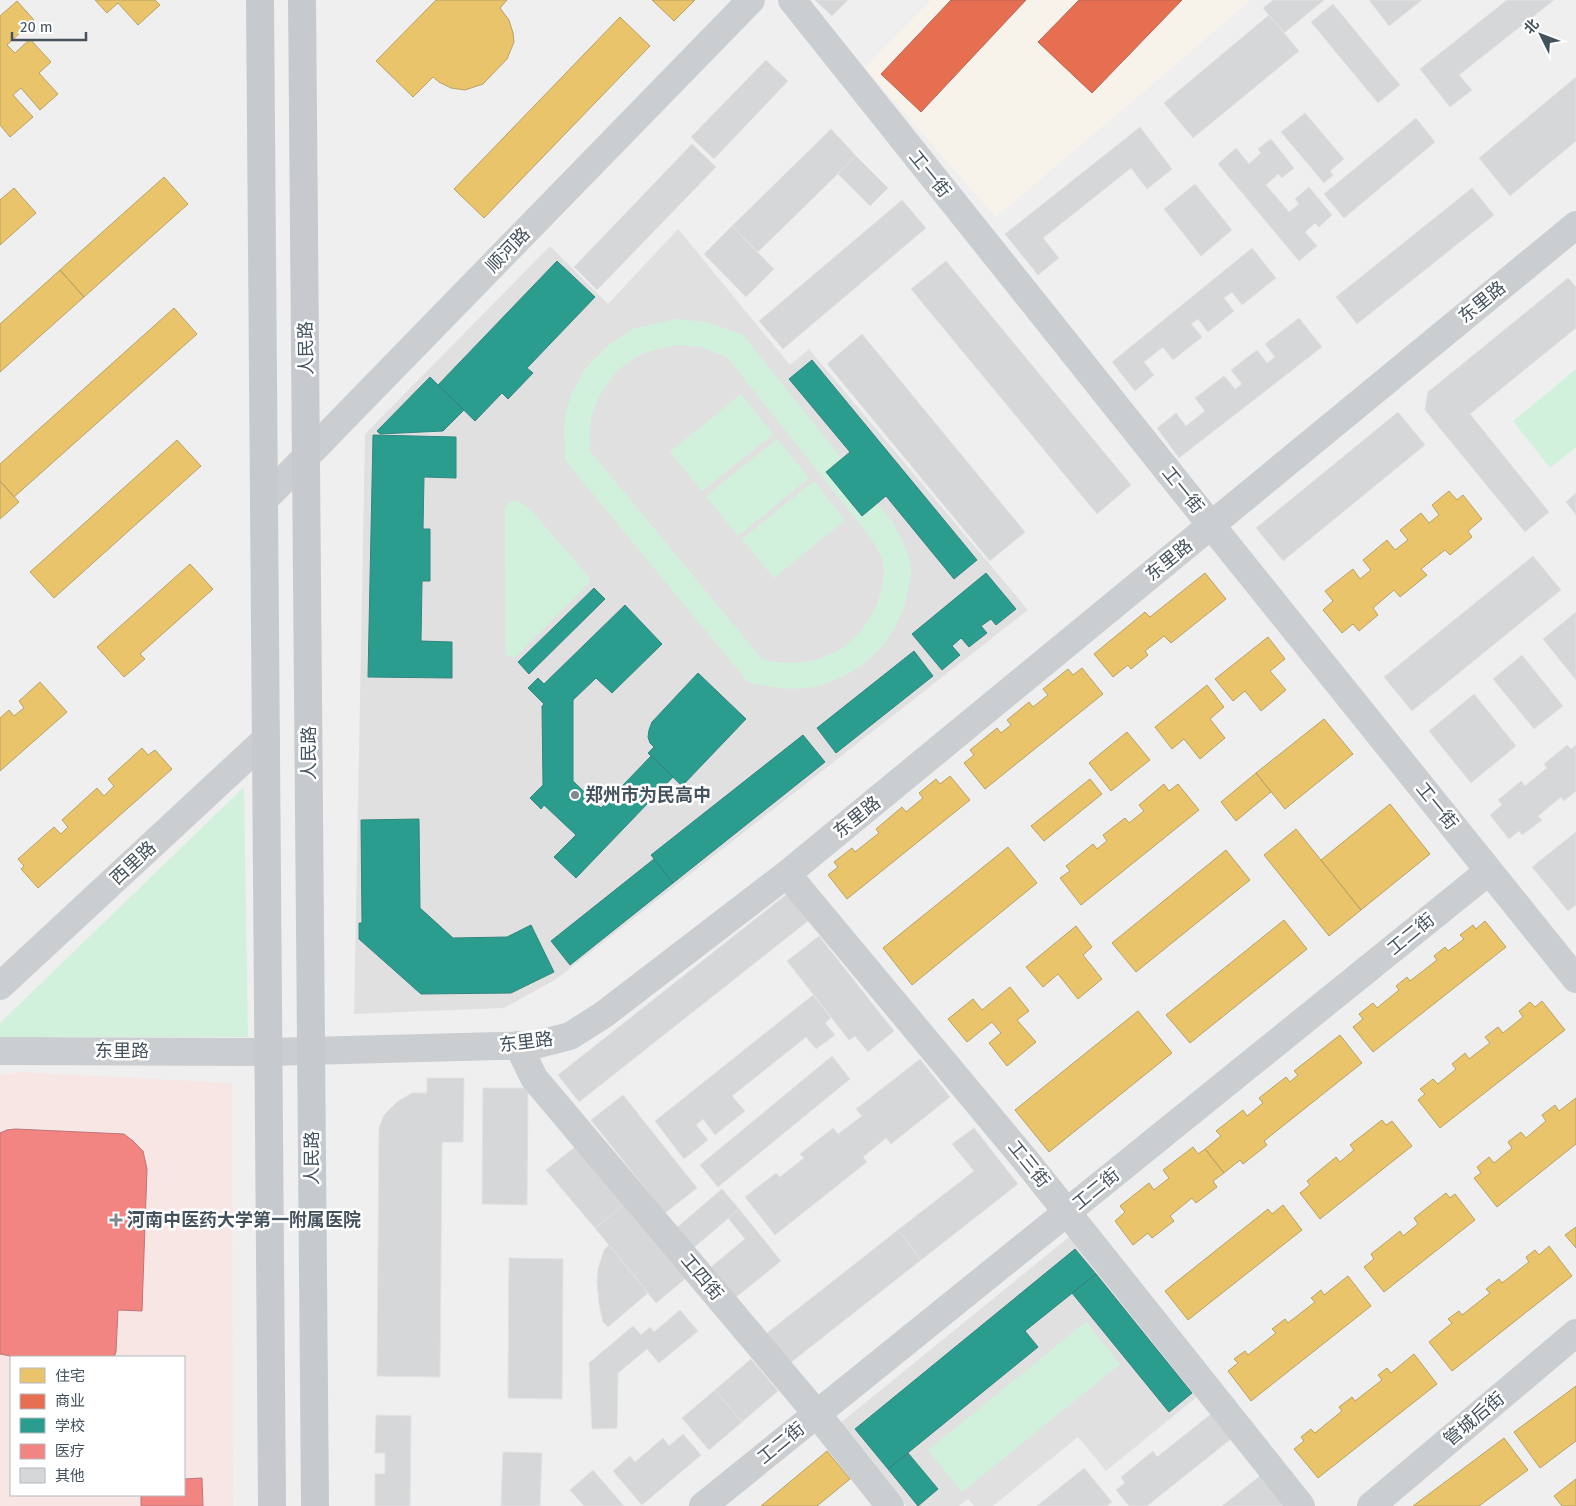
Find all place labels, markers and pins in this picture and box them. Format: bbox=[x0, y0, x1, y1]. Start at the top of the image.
place label: 郑州市为民高中 bbox=[585, 784, 711, 806]
marker: 郑州市为民高中 bbox=[569, 789, 581, 801]
place label: 河南中医药大学第一附属医院 bbox=[127, 1209, 361, 1231]
marker: 河南中医药大学第一附属医院 bbox=[109, 1213, 123, 1227]

